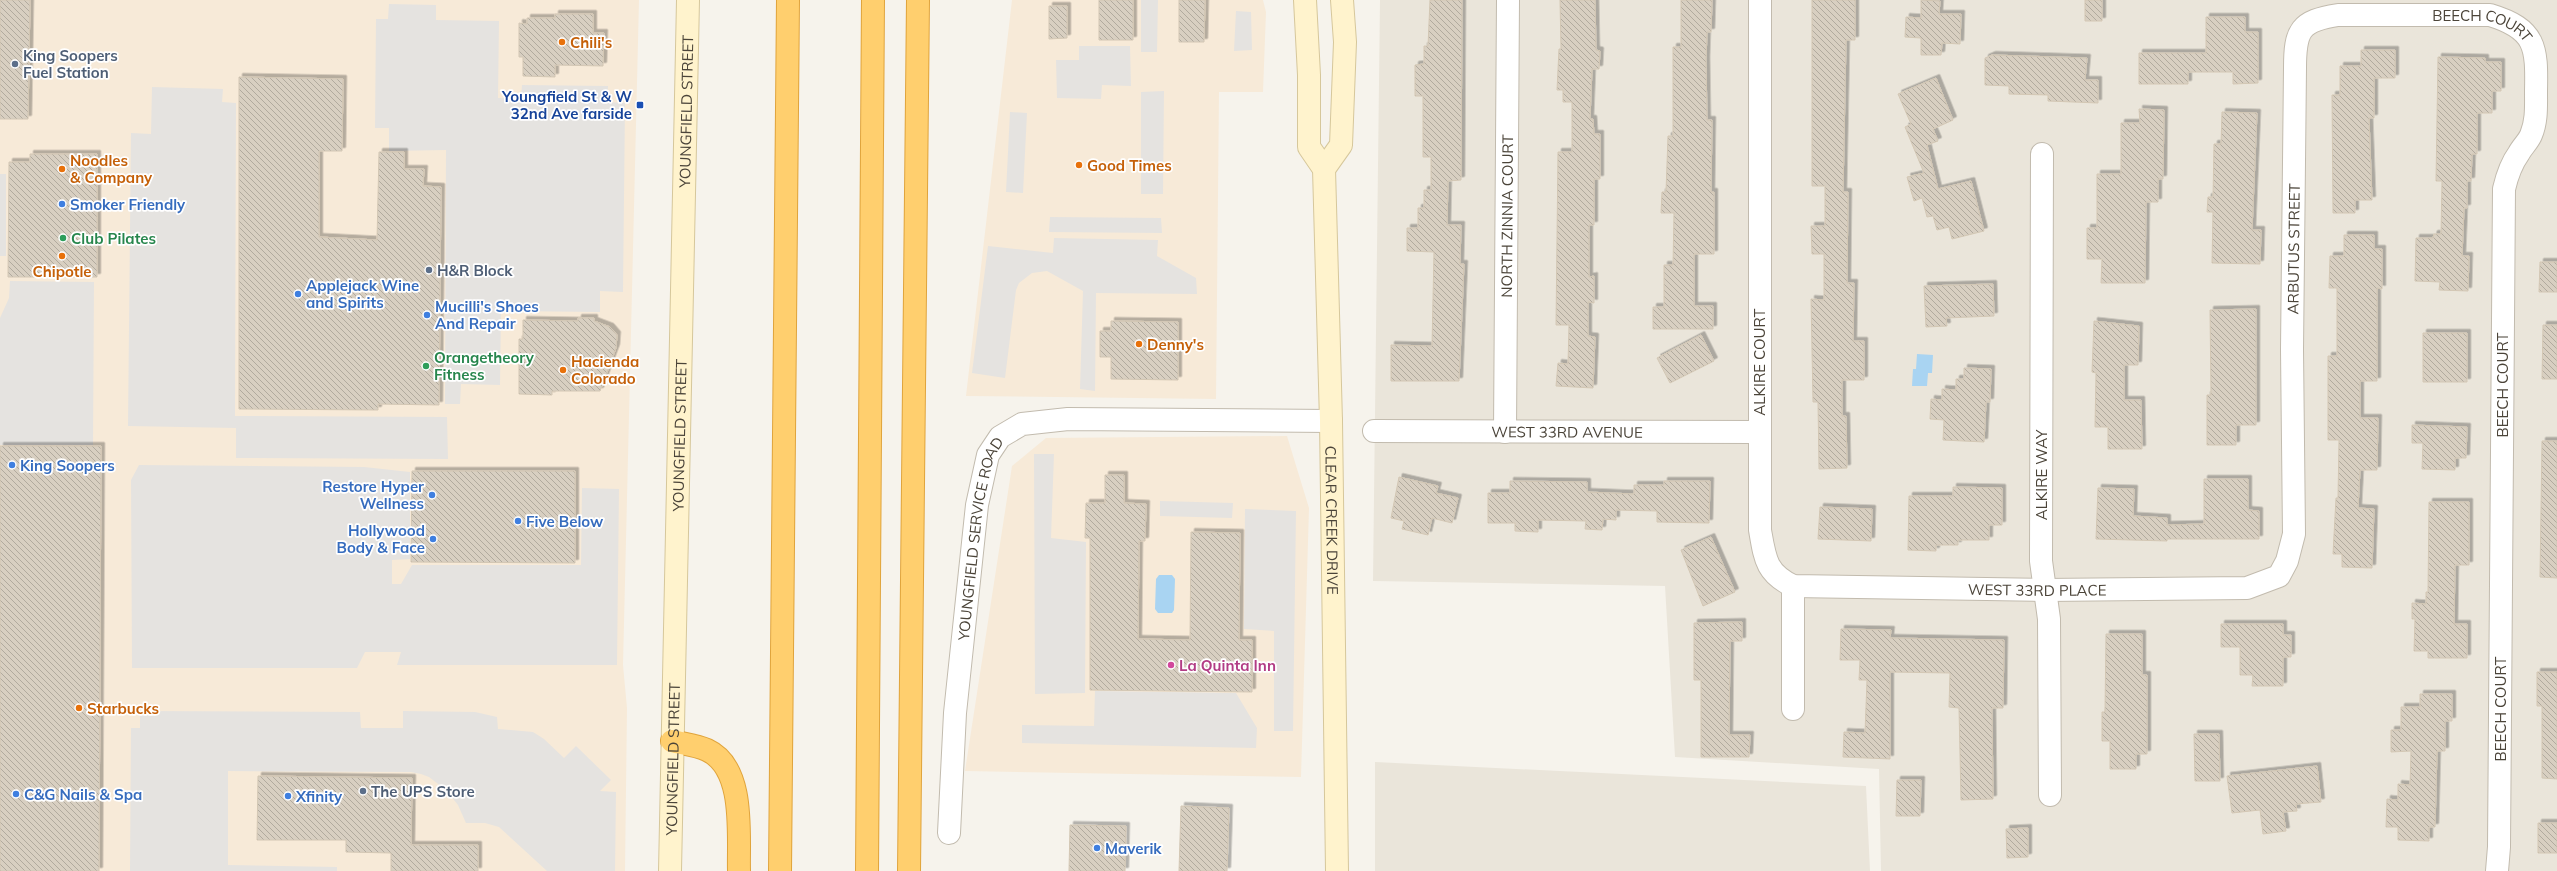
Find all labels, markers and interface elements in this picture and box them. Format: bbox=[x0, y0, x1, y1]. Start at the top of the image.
street label: BEECH COURT bbox=[2432, 5, 2537, 45]
place label: Chili's bbox=[570, 33, 612, 52]
street label: YOUNGFIELD STREET bbox=[675, 35, 697, 189]
marker: Chili's bbox=[557, 37, 567, 47]
place label: King Soopers Fuel Station bbox=[23, 46, 118, 82]
marker: King Soopers Fuel Station bbox=[10, 59, 20, 69]
place label: Youngfield St & W 32nd Ave farside bbox=[501, 87, 632, 123]
marker: Youngfield St & W 32nd Ave farside bbox=[635, 100, 645, 110]
street label: NORTH ZINNIA COURT bbox=[1496, 134, 1517, 298]
place label: Noodles & Company bbox=[70, 151, 153, 187]
place label: Good Times bbox=[1087, 156, 1172, 175]
marker: Good Times bbox=[1074, 160, 1084, 170]
marker: Noodles & Company bbox=[57, 164, 67, 174]
street label: ARBUTUS STREET bbox=[2283, 183, 2303, 315]
place label: Smoker Friendly bbox=[70, 195, 186, 214]
marker: Smoker Friendly bbox=[57, 199, 67, 209]
place label: Club Pilates bbox=[71, 229, 156, 248]
marker: Club Pilates bbox=[58, 233, 68, 243]
marker: Chipotle bbox=[57, 251, 67, 261]
place label: H&R Block bbox=[437, 261, 513, 280]
place label: Chipotle bbox=[32, 262, 92, 281]
marker: H&R Block bbox=[424, 265, 434, 275]
place label: Applejack Wine and Spirits bbox=[306, 276, 419, 312]
marker: Applejack Wine and Spirits bbox=[293, 289, 303, 299]
place label: Mucilli's Shoes And Repair bbox=[435, 297, 539, 333]
street label: ALKIRE COURT bbox=[1750, 308, 1769, 416]
marker: Mucilli's Shoes And Repair bbox=[422, 310, 432, 320]
street label: BEECH COURT bbox=[2493, 332, 2512, 438]
place label: Denny's bbox=[1147, 335, 1204, 354]
marker: Denny's bbox=[1134, 339, 1144, 349]
place label: Orangetheory Fitness bbox=[434, 348, 535, 384]
place label: Hacienda Colorado bbox=[571, 352, 639, 388]
street label: YOUNGFIELD STREET bbox=[668, 359, 690, 513]
marker: Orangetheory Fitness bbox=[421, 361, 431, 371]
marker: Hacienda Colorado bbox=[558, 365, 568, 375]
street label: WEST 33RD AVENUE bbox=[1491, 422, 1643, 441]
street label: ALKIRE WAY bbox=[2032, 429, 2051, 520]
street label: YOUNGFIELD SERVICE ROAD bbox=[953, 433, 1007, 642]
street label: CLEAR CREEK DRIVE bbox=[1322, 446, 1343, 595]
place label: King Soopers bbox=[20, 456, 115, 475]
marker: King Soopers bbox=[7, 460, 17, 470]
place label: Restore Hyper Wellness bbox=[322, 477, 424, 513]
marker: Restore Hyper Wellness bbox=[427, 490, 437, 500]
place label: Five Below bbox=[526, 512, 604, 531]
marker: Five Below bbox=[513, 516, 523, 526]
place label: Hollywood Body & Face bbox=[337, 521, 425, 557]
marker: Hollywood Body & Face bbox=[428, 534, 438, 544]
street label: WEST 33RD PLACE bbox=[1968, 579, 2107, 600]
place label: La Quinta Inn bbox=[1179, 656, 1276, 675]
street label: BEECH COURT bbox=[2491, 656, 2510, 762]
marker: La Quinta Inn bbox=[1166, 660, 1176, 670]
street label: YOUNGFIELD STREET bbox=[661, 682, 683, 837]
place label: Starbucks bbox=[87, 699, 159, 718]
marker: Starbucks bbox=[74, 703, 84, 713]
place label: The UPS Store bbox=[371, 782, 475, 801]
place label: C&G Nails & Spa bbox=[24, 785, 142, 804]
marker: The UPS Store bbox=[358, 786, 368, 796]
place label: Xfinity bbox=[295, 787, 343, 806]
marker: C&G Nails & Spa bbox=[11, 789, 21, 799]
marker: Xfinity bbox=[283, 791, 293, 801]
place label: Maverik bbox=[1105, 839, 1162, 858]
marker: Maverik bbox=[1092, 843, 1102, 853]

